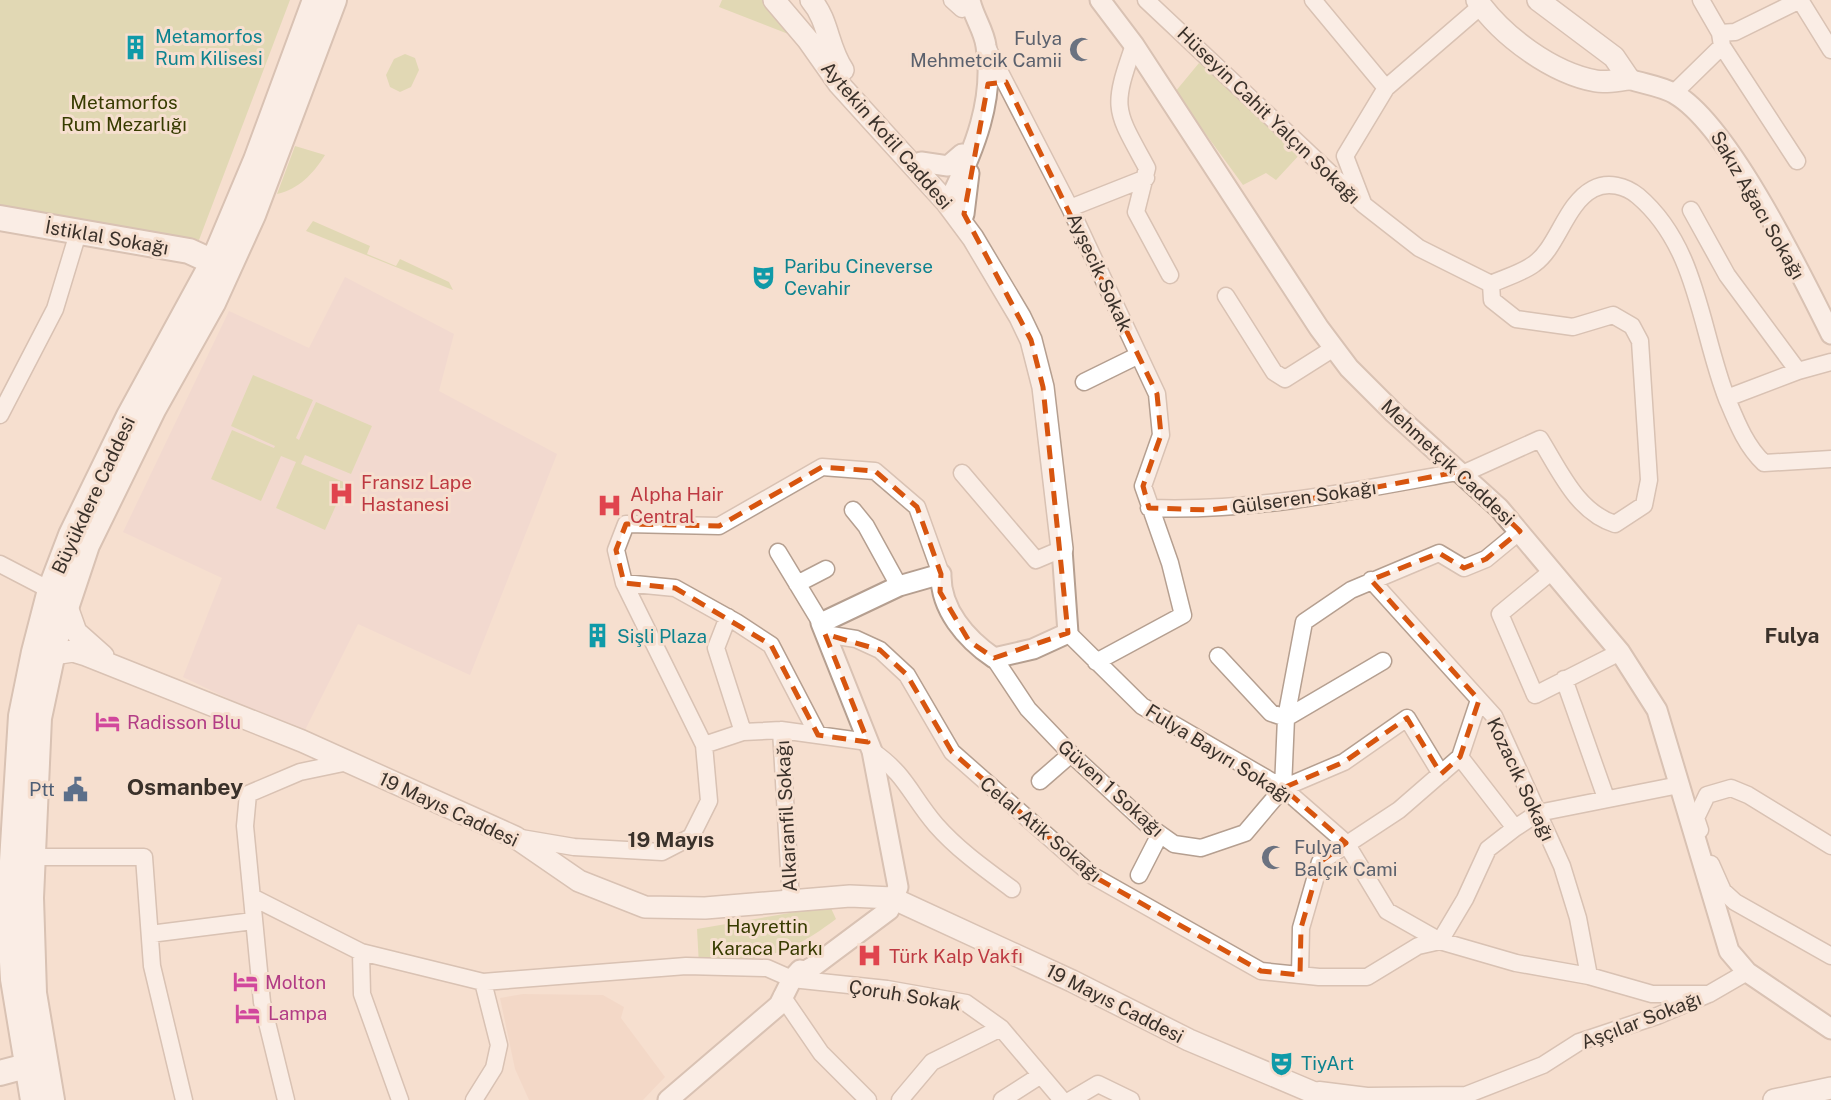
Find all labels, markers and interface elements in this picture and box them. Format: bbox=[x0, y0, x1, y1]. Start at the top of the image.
street label: Hüseyin Cahit Yalçın Sokağı bbox=[1173, 22, 1365, 208]
place label: Metamorfos Rum Kilisesi bbox=[155, 25, 263, 69]
place label: Fulya Mehmetcik Camii bbox=[910, 27, 1062, 71]
building icon: Metamorfos Rum Kilisesi bbox=[121, 33, 149, 61]
mosque icon: Fulya Mehmetcik Camii bbox=[1068, 35, 1096, 63]
street label: Aytekin Kotil Caddesi bbox=[817, 57, 957, 213]
park label: Metamorfos Rum Mezarlığı bbox=[61, 91, 187, 135]
street label: Sakız Ağacı Sokağı bbox=[1707, 127, 1809, 283]
street label: Ayşecik Sokak bbox=[1063, 209, 1137, 335]
street label: İstiklal Sokağı bbox=[44, 215, 170, 259]
place label: Paribu Cineverse Cevahir bbox=[784, 255, 933, 299]
theatre icon: Paribu Cineverse Cevahir bbox=[750, 263, 778, 291]
street label: Mehmetçik Caddesi bbox=[1377, 395, 1519, 529]
street label: Büyükdere Caddesi bbox=[47, 413, 139, 577]
place label: Fransız Lape Hastanesi bbox=[361, 471, 472, 515]
street label: Gülseren Sokağı bbox=[1230, 476, 1378, 518]
hospital icon: Fransız Lape Hastanesi bbox=[327, 479, 355, 507]
place label: Alpha Hair Central bbox=[630, 483, 724, 527]
hospital icon: Alpha Hair Central bbox=[596, 491, 624, 519]
building icon: Sişli Plaza bbox=[583, 622, 611, 650]
district label: Fulya bbox=[1765, 623, 1819, 648]
place label: Sişli Plaza bbox=[617, 625, 707, 647]
street label: Fulya Bayırı Sokağı bbox=[1142, 699, 1296, 807]
hotel icon: Radisson Blu bbox=[93, 708, 121, 736]
place label: Radisson Blu bbox=[127, 711, 241, 733]
street label: Kozacık Sokağı bbox=[1483, 714, 1559, 844]
street label: Güven 1 Sokağı bbox=[1054, 735, 1168, 841]
street label: Alkaranfil Sokağı bbox=[771, 740, 801, 892]
street label: 19 Mayıs Caddesi bbox=[376, 767, 522, 851]
street label: Celal Atik Sokağı bbox=[976, 772, 1106, 886]
district label: Osmanbey bbox=[127, 773, 243, 800]
public building icon: Ptt bbox=[61, 775, 89, 803]
place label: Ptt bbox=[29, 778, 55, 800]
district label: 19 Mayıs bbox=[628, 827, 714, 852]
place label: Fulya Balçık Cami bbox=[1294, 836, 1397, 880]
mosque icon: Fulya Balçık Cami bbox=[1260, 844, 1288, 872]
park label: Hayrettin Karaca Parkı bbox=[711, 915, 823, 959]
hospital icon: Türk Kalp Vakfı bbox=[855, 942, 883, 970]
place label: Türk Kalp Vakfı bbox=[889, 945, 1023, 967]
street label: 19 Mayıs Caddesi bbox=[1043, 959, 1187, 1047]
hotel icon: Molton bbox=[231, 968, 259, 996]
place label: Molton bbox=[265, 971, 326, 993]
street label: Çoruh Sokak bbox=[847, 975, 963, 1015]
street label: Aşçılar Sokağı bbox=[1578, 987, 1704, 1053]
hotel icon: Lampa bbox=[234, 999, 262, 1027]
place label: Lampa bbox=[268, 1002, 327, 1024]
theatre icon: TiyArt bbox=[1267, 1049, 1295, 1077]
place label: TiyArt bbox=[1301, 1052, 1354, 1074]

